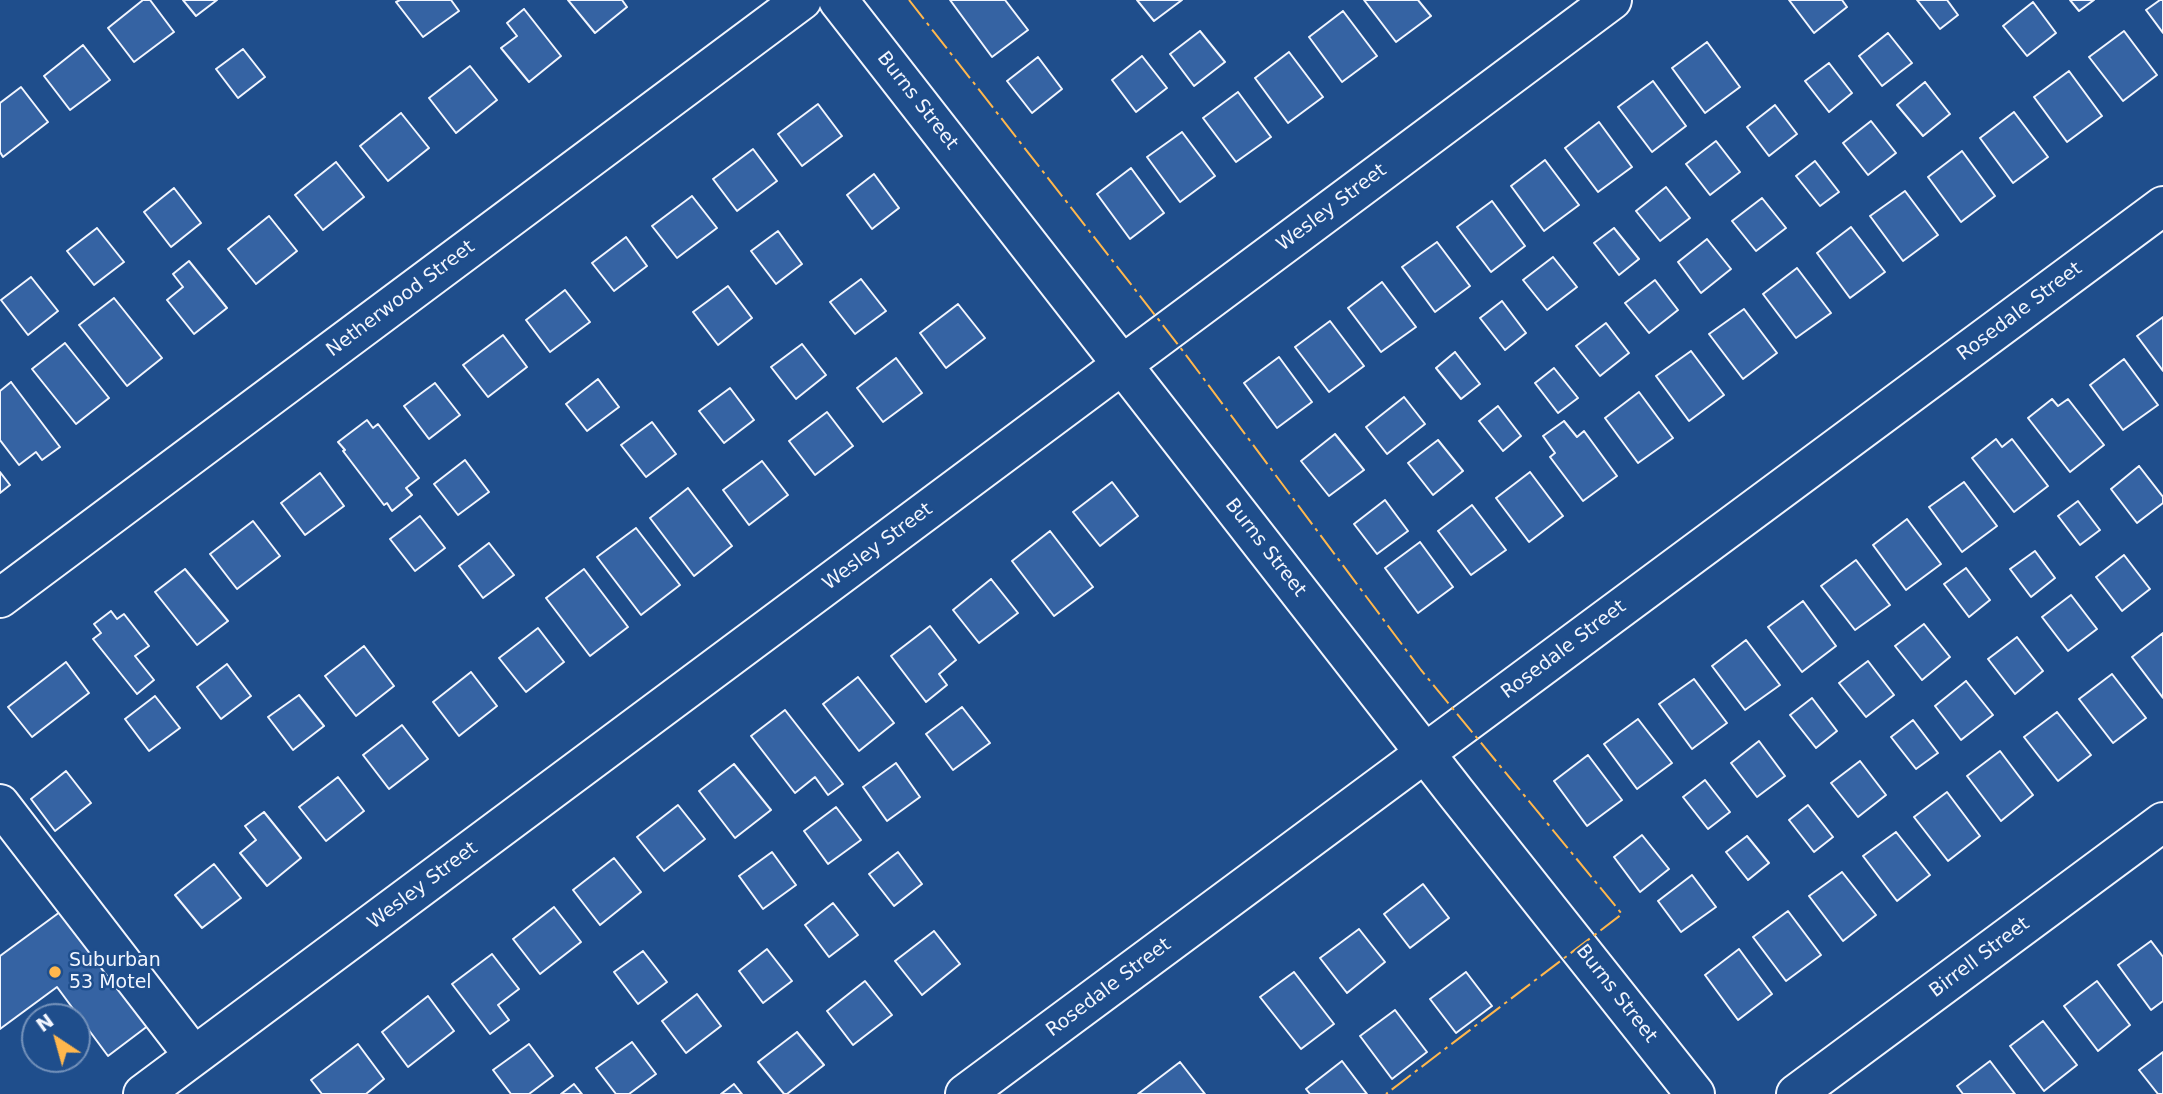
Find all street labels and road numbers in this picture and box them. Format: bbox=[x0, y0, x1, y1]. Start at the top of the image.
street label: Burns Street bbox=[872, 47, 962, 155]
street label: Wesley Street bbox=[1273, 159, 1391, 257]
street label: Netherwood Street bbox=[322, 236, 480, 362]
street label: Rosedale Street bbox=[1953, 258, 2087, 366]
street label: Burns Street bbox=[1220, 494, 1310, 602]
street label: Wesley Street bbox=[819, 498, 937, 596]
street label: Rosedale Street bbox=[1497, 596, 1631, 704]
street label: Wesley Street bbox=[364, 837, 482, 935]
street label: Birrell Street bbox=[1926, 913, 2034, 1003]
street label: Rosedale Street bbox=[1042, 934, 1176, 1042]
street label: Burns Street bbox=[1571, 940, 1661, 1048]

